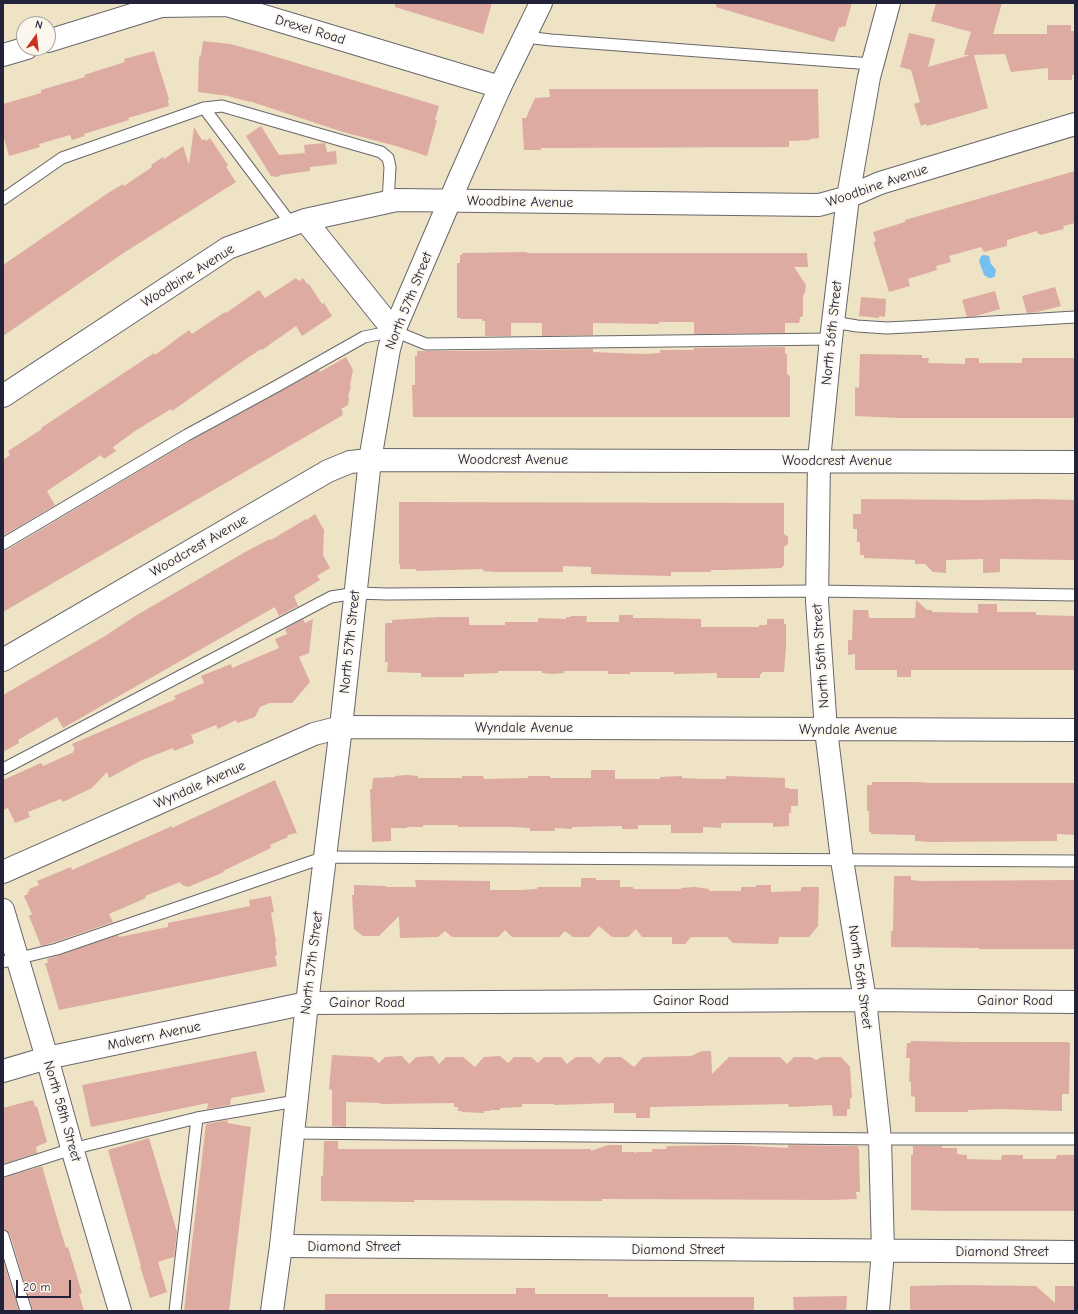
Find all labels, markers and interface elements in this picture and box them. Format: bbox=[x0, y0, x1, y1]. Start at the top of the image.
street label: Drexel Road bbox=[273, 11, 347, 49]
north arrow bbox=[16, 16, 56, 56]
text: N bbox=[34, 18, 44, 32]
street label: Woodbine Avenue bbox=[824, 161, 930, 211]
street label: Woodbine Avenue bbox=[467, 193, 573, 211]
street label: Woodbine Avenue bbox=[138, 241, 238, 311]
street label: North 57th Street bbox=[382, 250, 436, 352]
street label: North 56th Street bbox=[818, 280, 846, 386]
street label: Woodcrest Avenue bbox=[458, 452, 568, 468]
street label: Woodcrest Avenue bbox=[782, 453, 892, 469]
street label: Woodcrest Avenue bbox=[147, 511, 251, 581]
street label: North 57th Street bbox=[336, 590, 364, 694]
street label: North 56th Street bbox=[809, 603, 833, 709]
street label: Wyndale Avenue bbox=[475, 720, 573, 736]
street label: Wyndale Avenue bbox=[799, 722, 897, 738]
street label: Wyndale Avenue bbox=[152, 757, 248, 813]
street label: North 57th Street bbox=[297, 910, 327, 1016]
street label: North 56th Street bbox=[844, 924, 876, 1030]
street label: Gainor Road bbox=[653, 993, 729, 1009]
street label: Gainor Road bbox=[977, 993, 1053, 1009]
street label: Gainor Road bbox=[329, 995, 405, 1011]
street label: Malvern Avenue bbox=[106, 1018, 202, 1054]
street label: North 58th Street bbox=[40, 1059, 84, 1163]
street label: Diamond Street bbox=[307, 1239, 401, 1255]
street label: Diamond Street bbox=[631, 1242, 725, 1258]
street label: Diamond Street bbox=[955, 1244, 1049, 1260]
scale bar bbox=[18, 1272, 73, 1298]
text: 20 m bbox=[23, 1280, 51, 1294]

